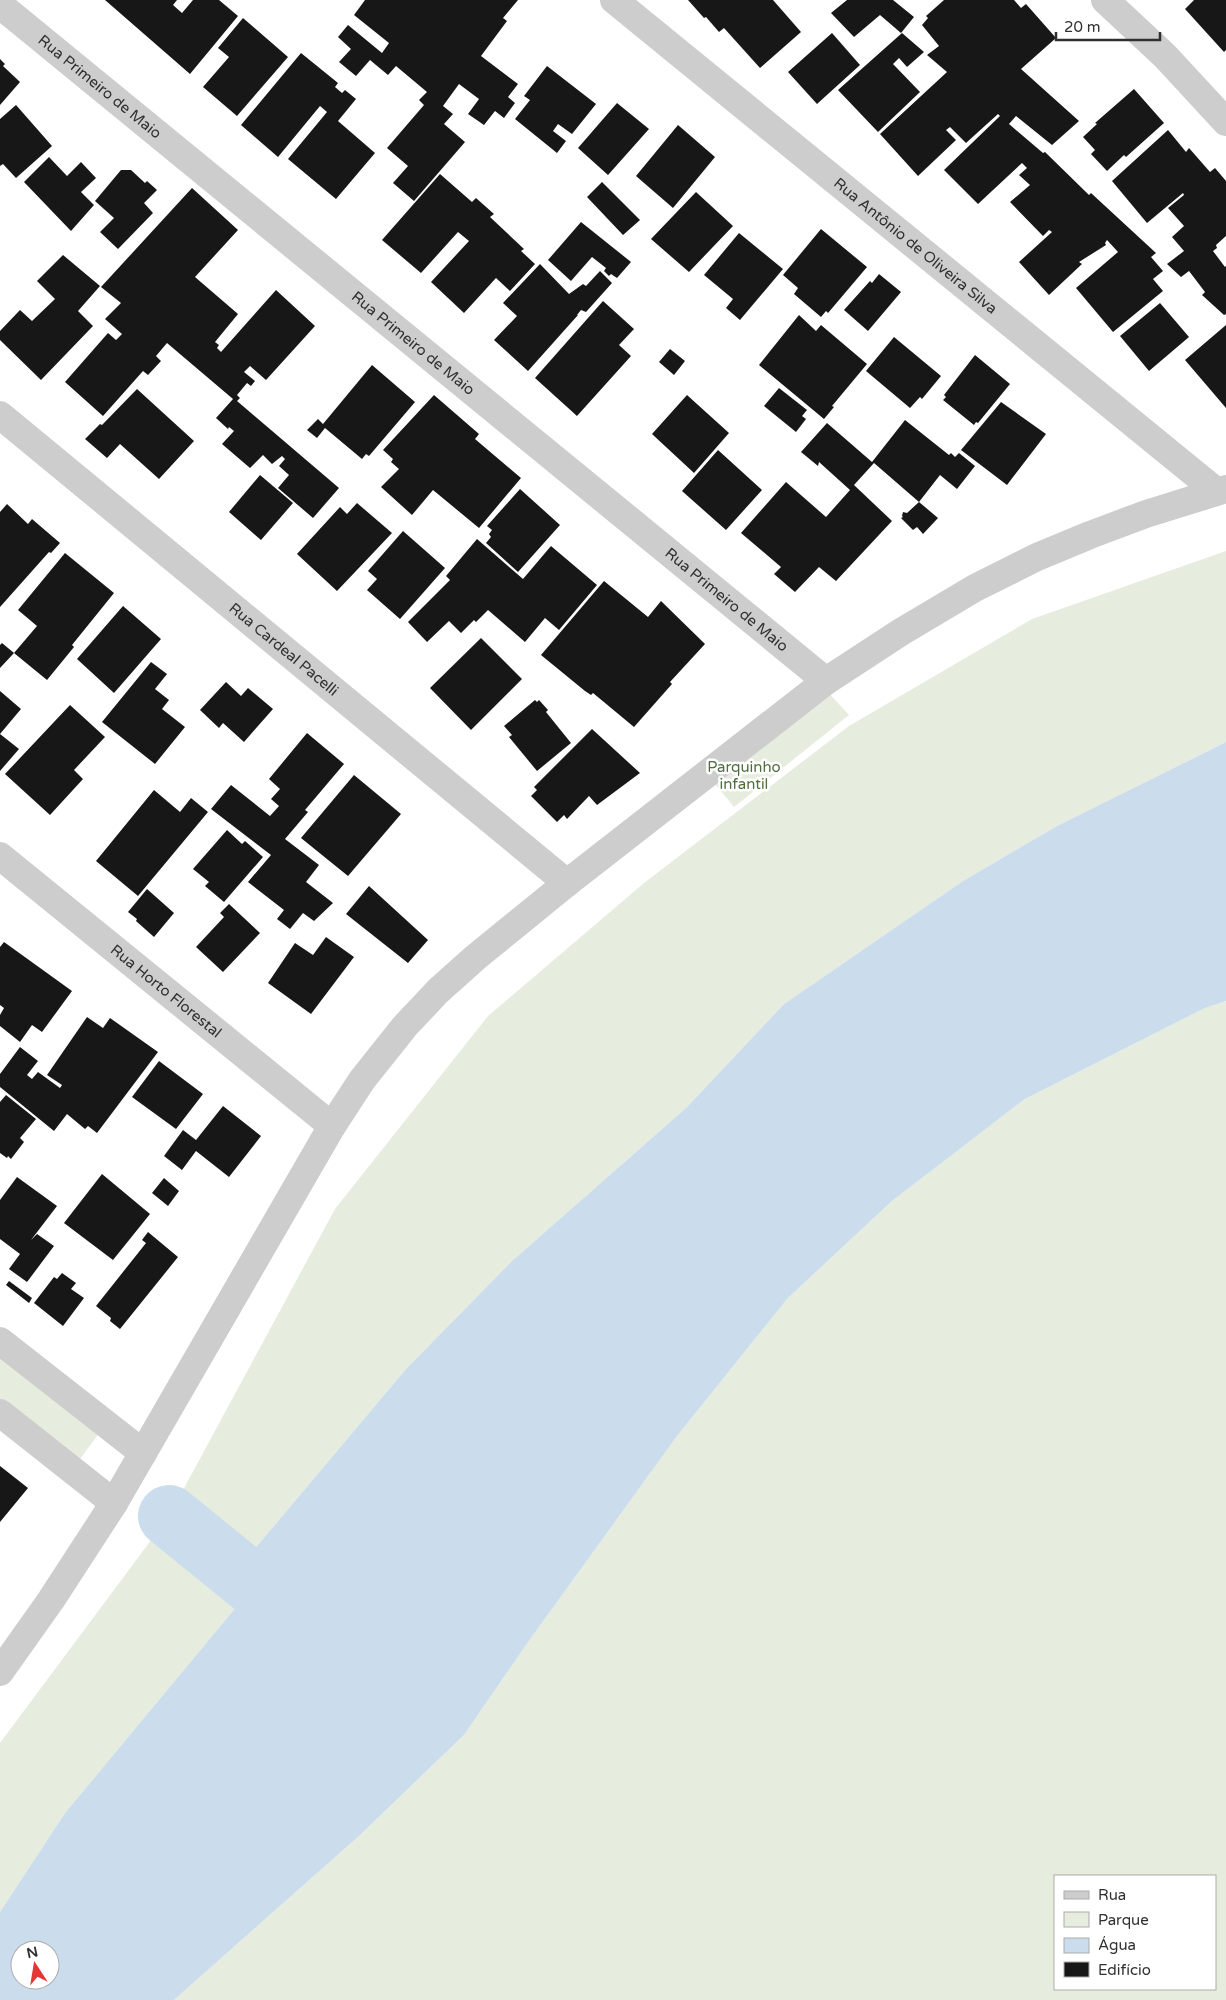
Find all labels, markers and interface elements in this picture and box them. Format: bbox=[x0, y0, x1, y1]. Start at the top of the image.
scale bar bbox=[1056, 10, 1160, 42]
text: 20 m bbox=[1064, 18, 1101, 36]
street label: Rua Primeiro de Maio bbox=[35, 31, 165, 142]
street label: Rua Antônio de Oliveira Silva bbox=[830, 174, 1001, 318]
street label: Rua Primeiro de Maio bbox=[348, 287, 479, 399]
street label: Rua Primeiro de Maio bbox=[661, 544, 792, 655]
street label: Rua Cardeal Pacelli bbox=[225, 599, 342, 700]
park label: Parquinho infantil bbox=[707, 758, 781, 793]
street label: Rua Horto Florestal bbox=[107, 941, 225, 1041]
legend bbox=[1054, 1875, 1216, 1990]
text: Rua bbox=[1098, 1886, 1126, 1904]
text: Parque bbox=[1098, 1911, 1149, 1929]
text: Água bbox=[1098, 1936, 1136, 1954]
north arrow bbox=[10, 1940, 60, 1990]
text: N bbox=[25, 1943, 40, 1962]
text: Edifício bbox=[1098, 1961, 1151, 1979]

